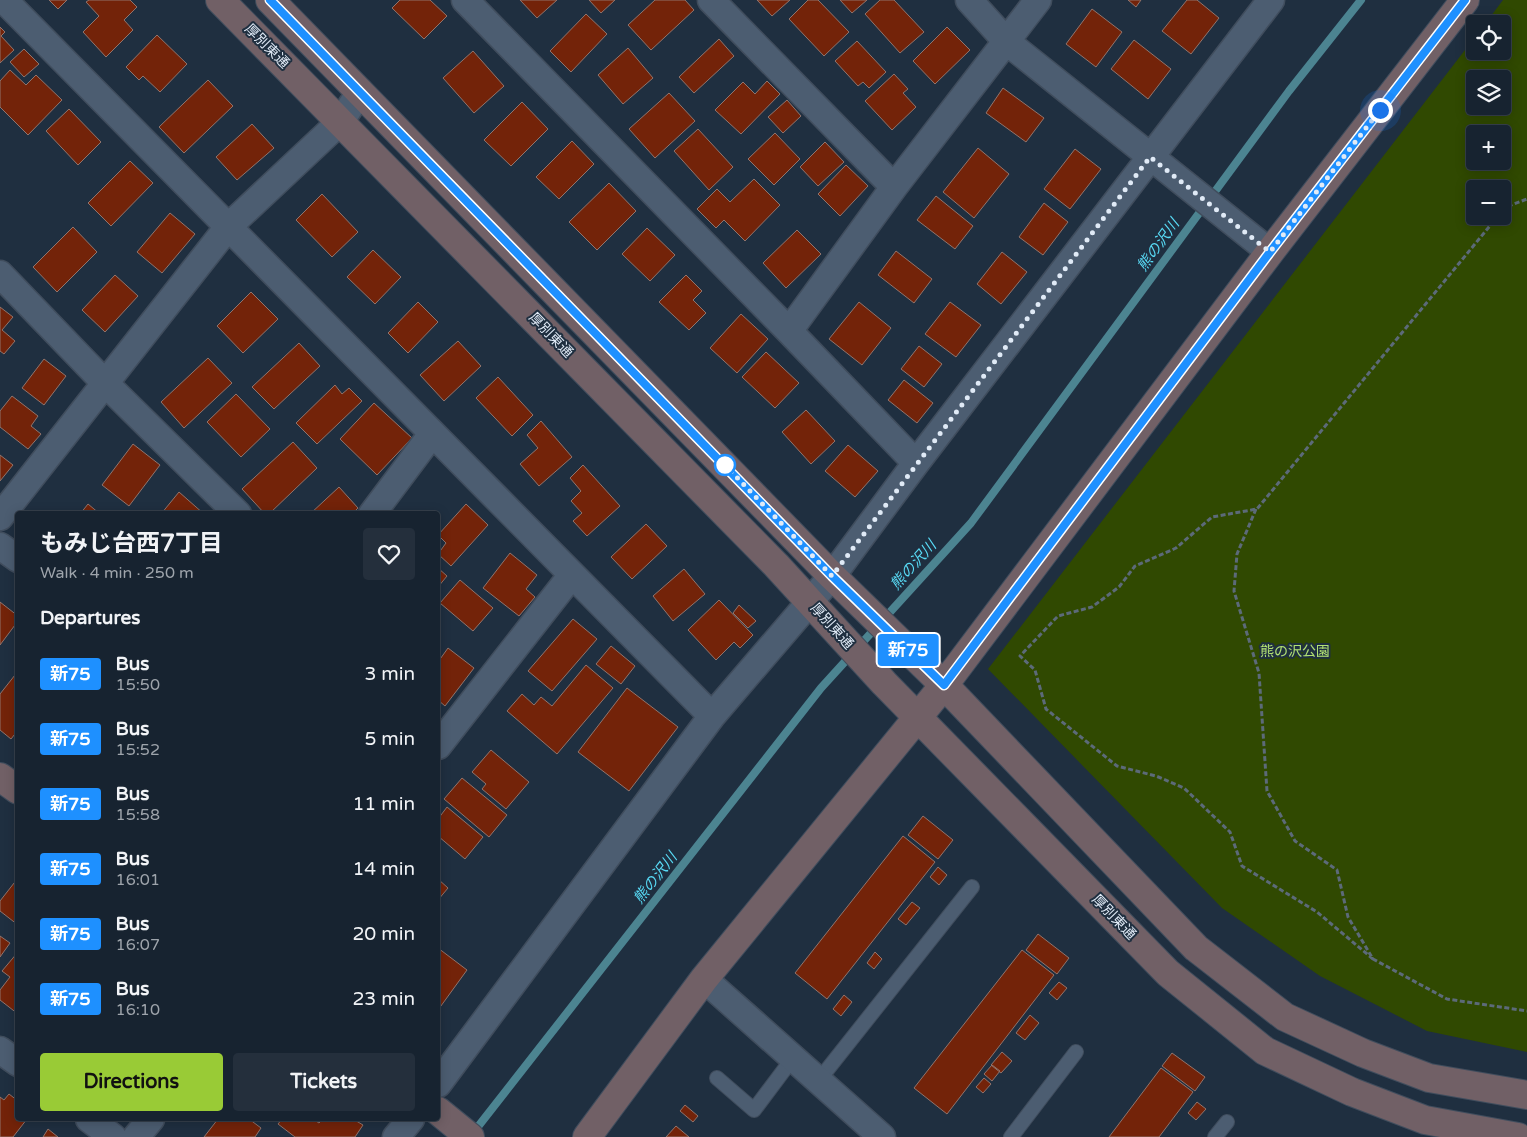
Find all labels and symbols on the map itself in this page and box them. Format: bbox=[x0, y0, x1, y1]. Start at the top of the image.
street label: 厚別東通 bbox=[241, 20, 293, 72]
your location bbox=[1368, 98, 1393, 123]
water label: 熊の沢川 bbox=[1133, 214, 1184, 275]
street label: 厚別東通 bbox=[525, 309, 577, 361]
unlabelled marker bbox=[714, 454, 736, 476]
water label: 熊の沢川 bbox=[886, 535, 941, 593]
street label: 厚別東通 bbox=[807, 600, 857, 652]
line badge: 新75 bbox=[879, 634, 937, 666]
park label: 熊の沢公園 bbox=[1260, 643, 1330, 660]
water label: 熊の沢川 bbox=[629, 847, 682, 907]
street label: 厚別東通 bbox=[1088, 891, 1140, 943]

